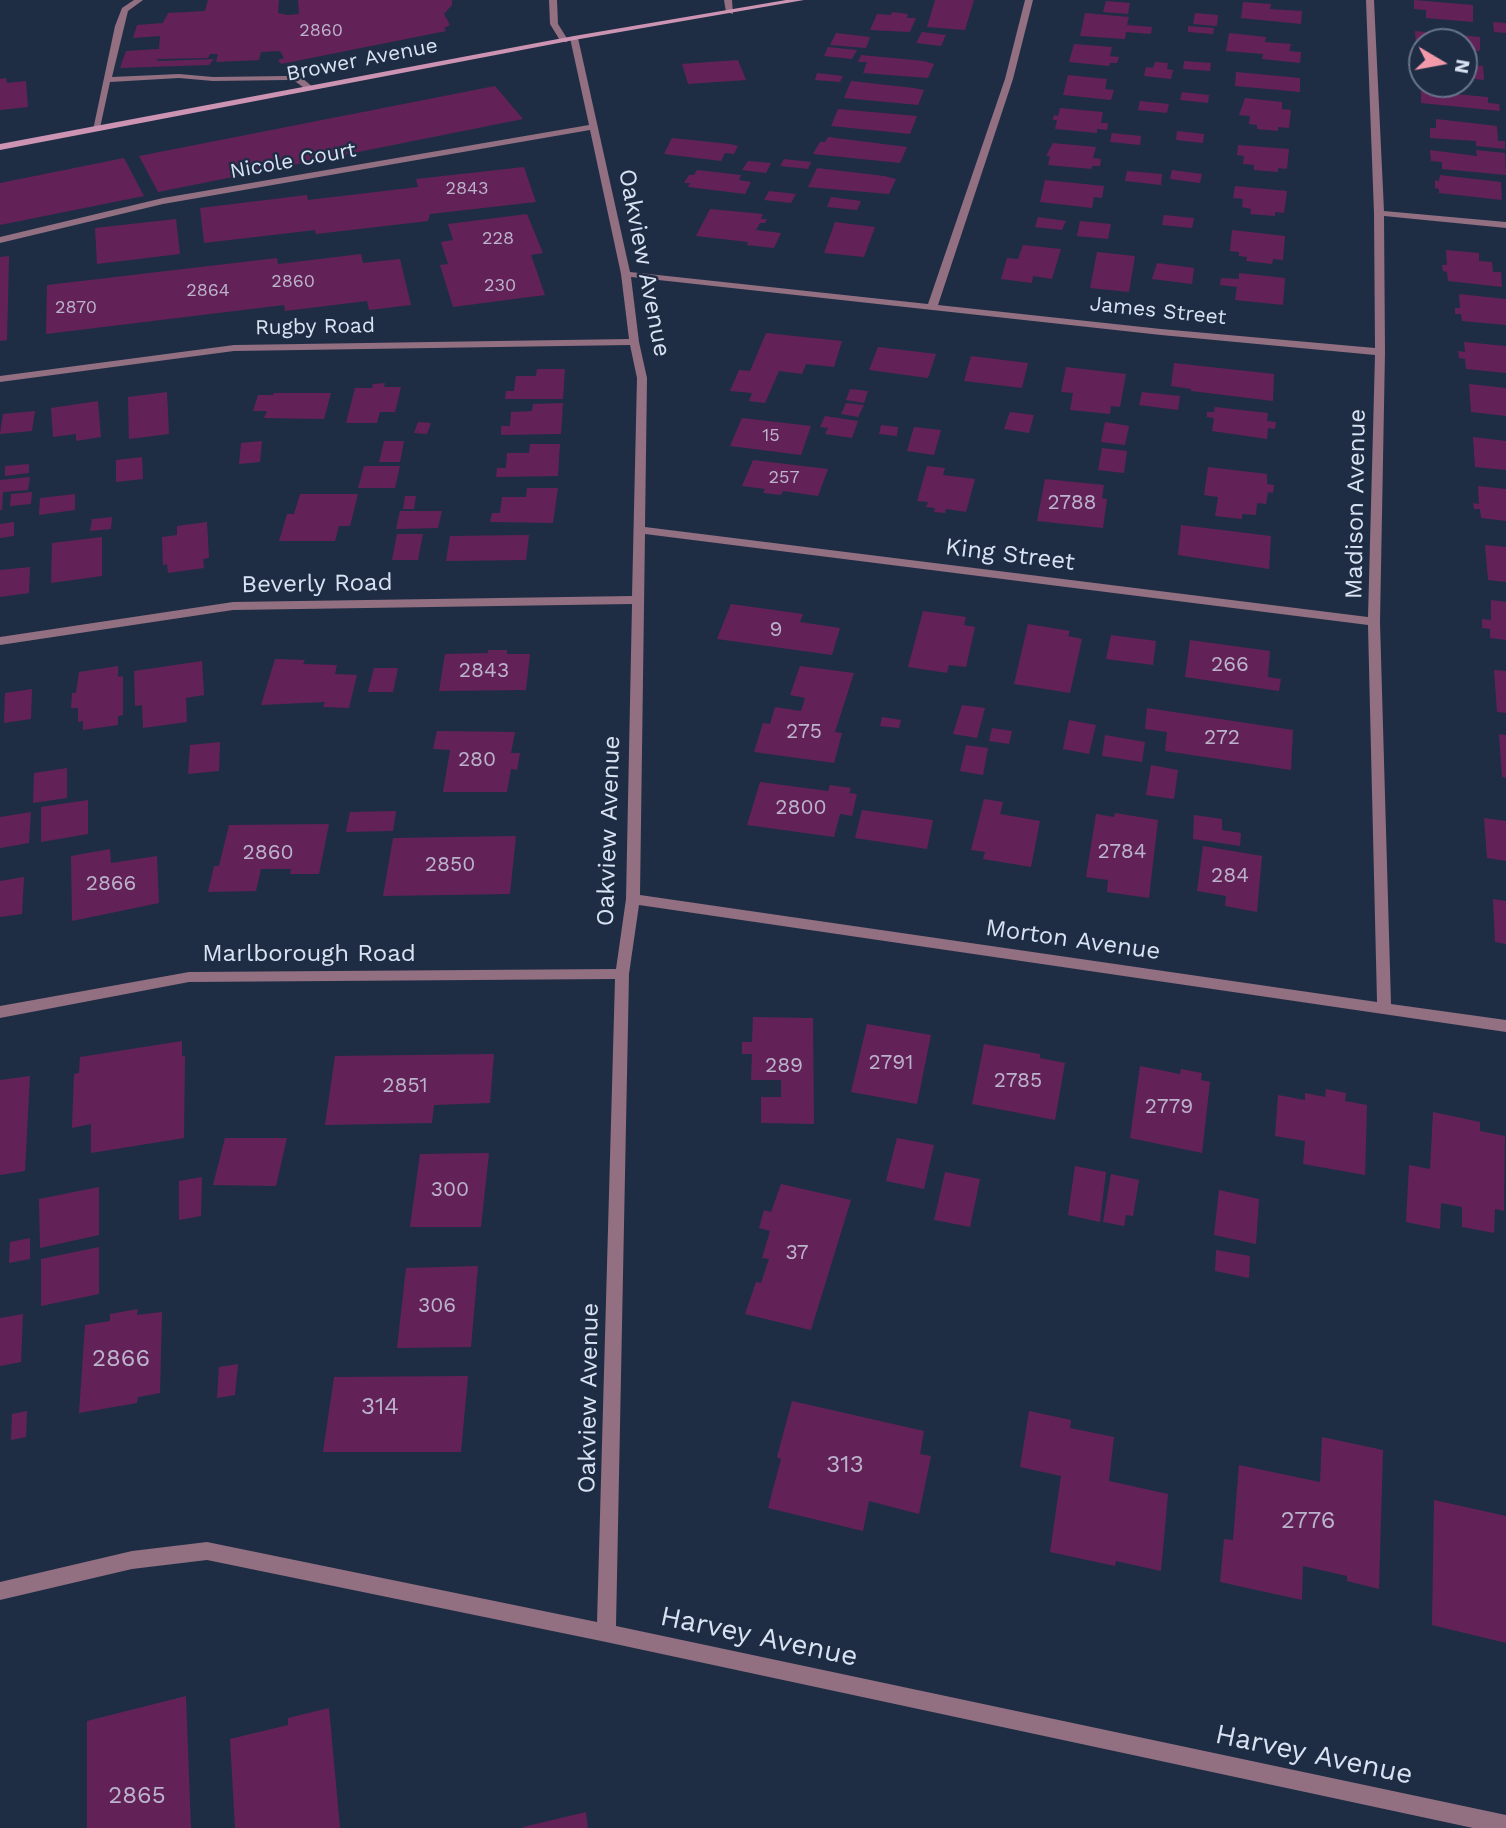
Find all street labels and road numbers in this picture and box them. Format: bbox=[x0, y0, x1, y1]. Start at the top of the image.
street label: Brower Avenue bbox=[284, 33, 440, 87]
street label: Nicole Court bbox=[228, 137, 358, 185]
street label: Oakview Avenue bbox=[612, 167, 676, 359]
street label: James Street bbox=[1089, 291, 1227, 331]
street label: Rugby Road bbox=[255, 313, 375, 341]
street label: Madison Avenue bbox=[1340, 409, 1372, 599]
street label: King Street bbox=[944, 533, 1076, 577]
street label: Beverly Road bbox=[241, 568, 393, 600]
street label: Oakview Avenue bbox=[591, 735, 627, 927]
street label: Morton Avenue bbox=[984, 913, 1162, 967]
street label: Marlborough Road bbox=[202, 940, 416, 968]
street label: Oakview Avenue bbox=[573, 1302, 605, 1494]
street label: Harvey Avenue bbox=[657, 1600, 861, 1674]
street label: Harvey Avenue bbox=[1212, 1718, 1416, 1792]

